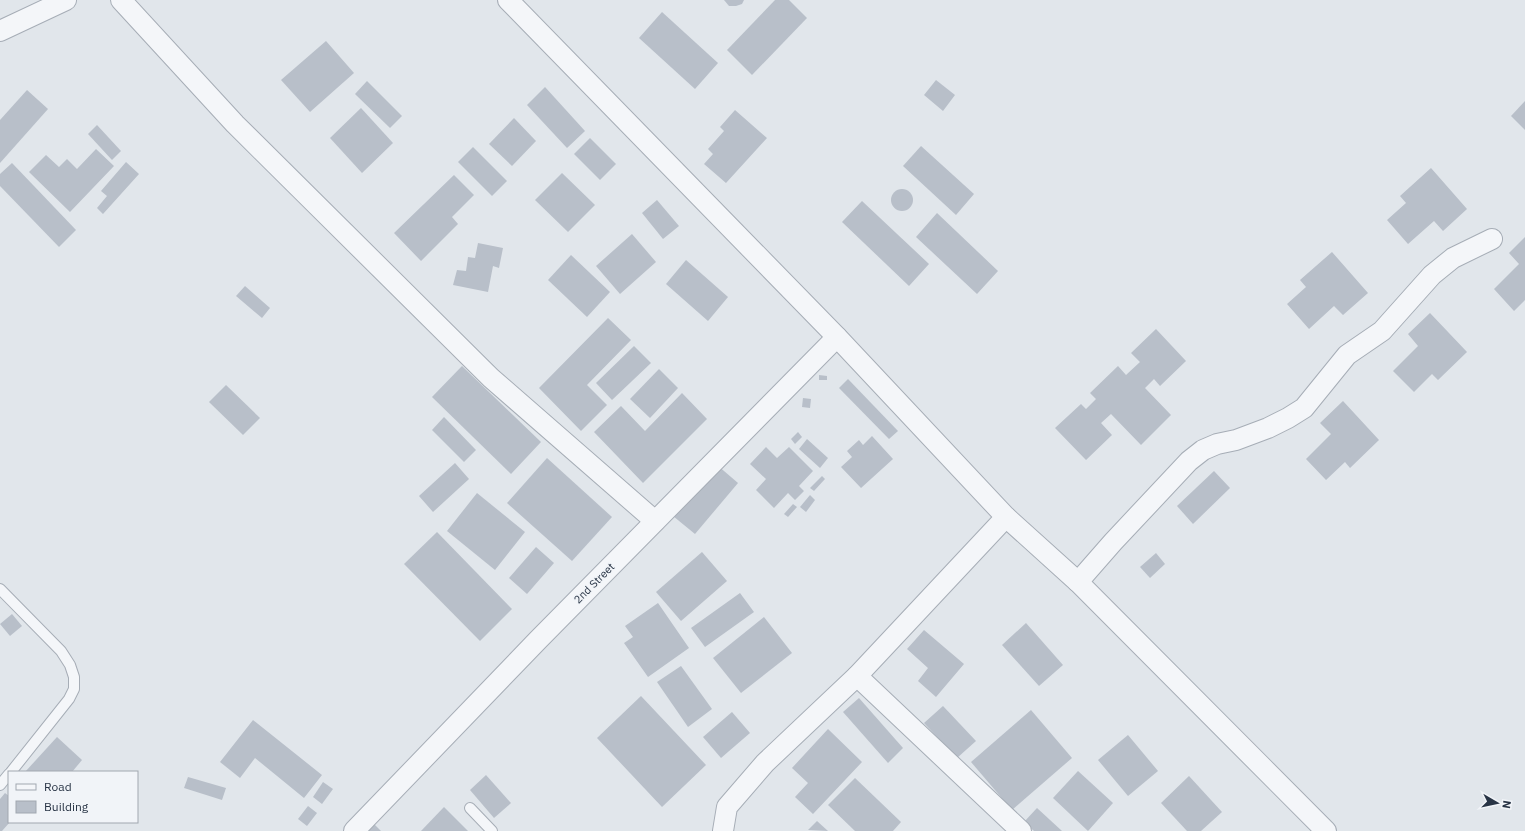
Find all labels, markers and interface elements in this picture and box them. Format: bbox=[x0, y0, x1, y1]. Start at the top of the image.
street label: 2nd Street bbox=[571, 560, 617, 606]
legend bbox=[8, 771, 138, 823]
text: Road bbox=[44, 779, 72, 794]
north arrow bbox=[1477, 783, 1517, 823]
text: Building bbox=[44, 799, 89, 814]
text: N bbox=[1499, 800, 1514, 810]

